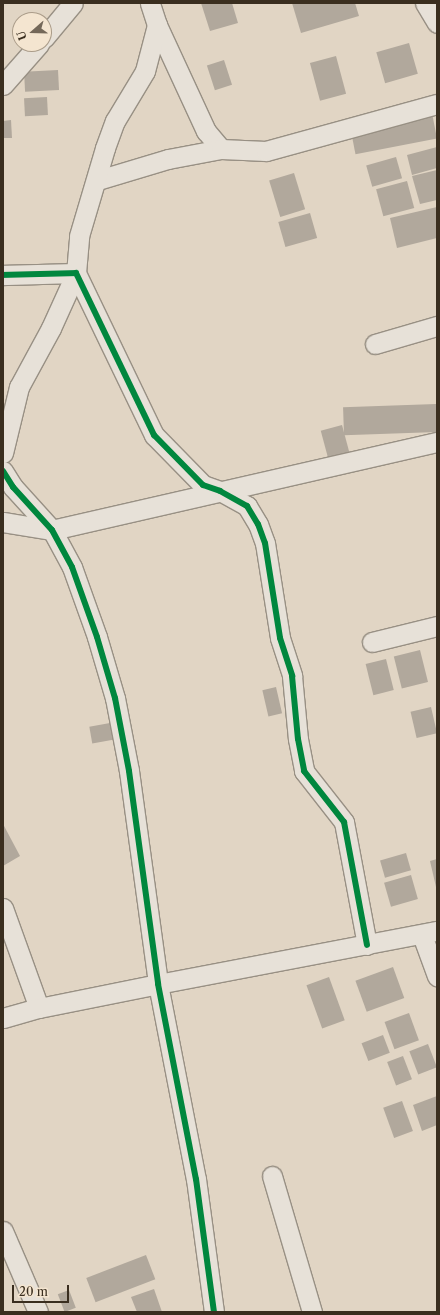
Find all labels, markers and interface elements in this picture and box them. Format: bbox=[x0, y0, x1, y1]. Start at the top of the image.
north arrow bbox=[12, 12, 52, 52]
text: U bbox=[14, 29, 30, 42]
scale bar bbox=[14, 1277, 71, 1303]
text: 20 m bbox=[19, 1284, 48, 1299]

